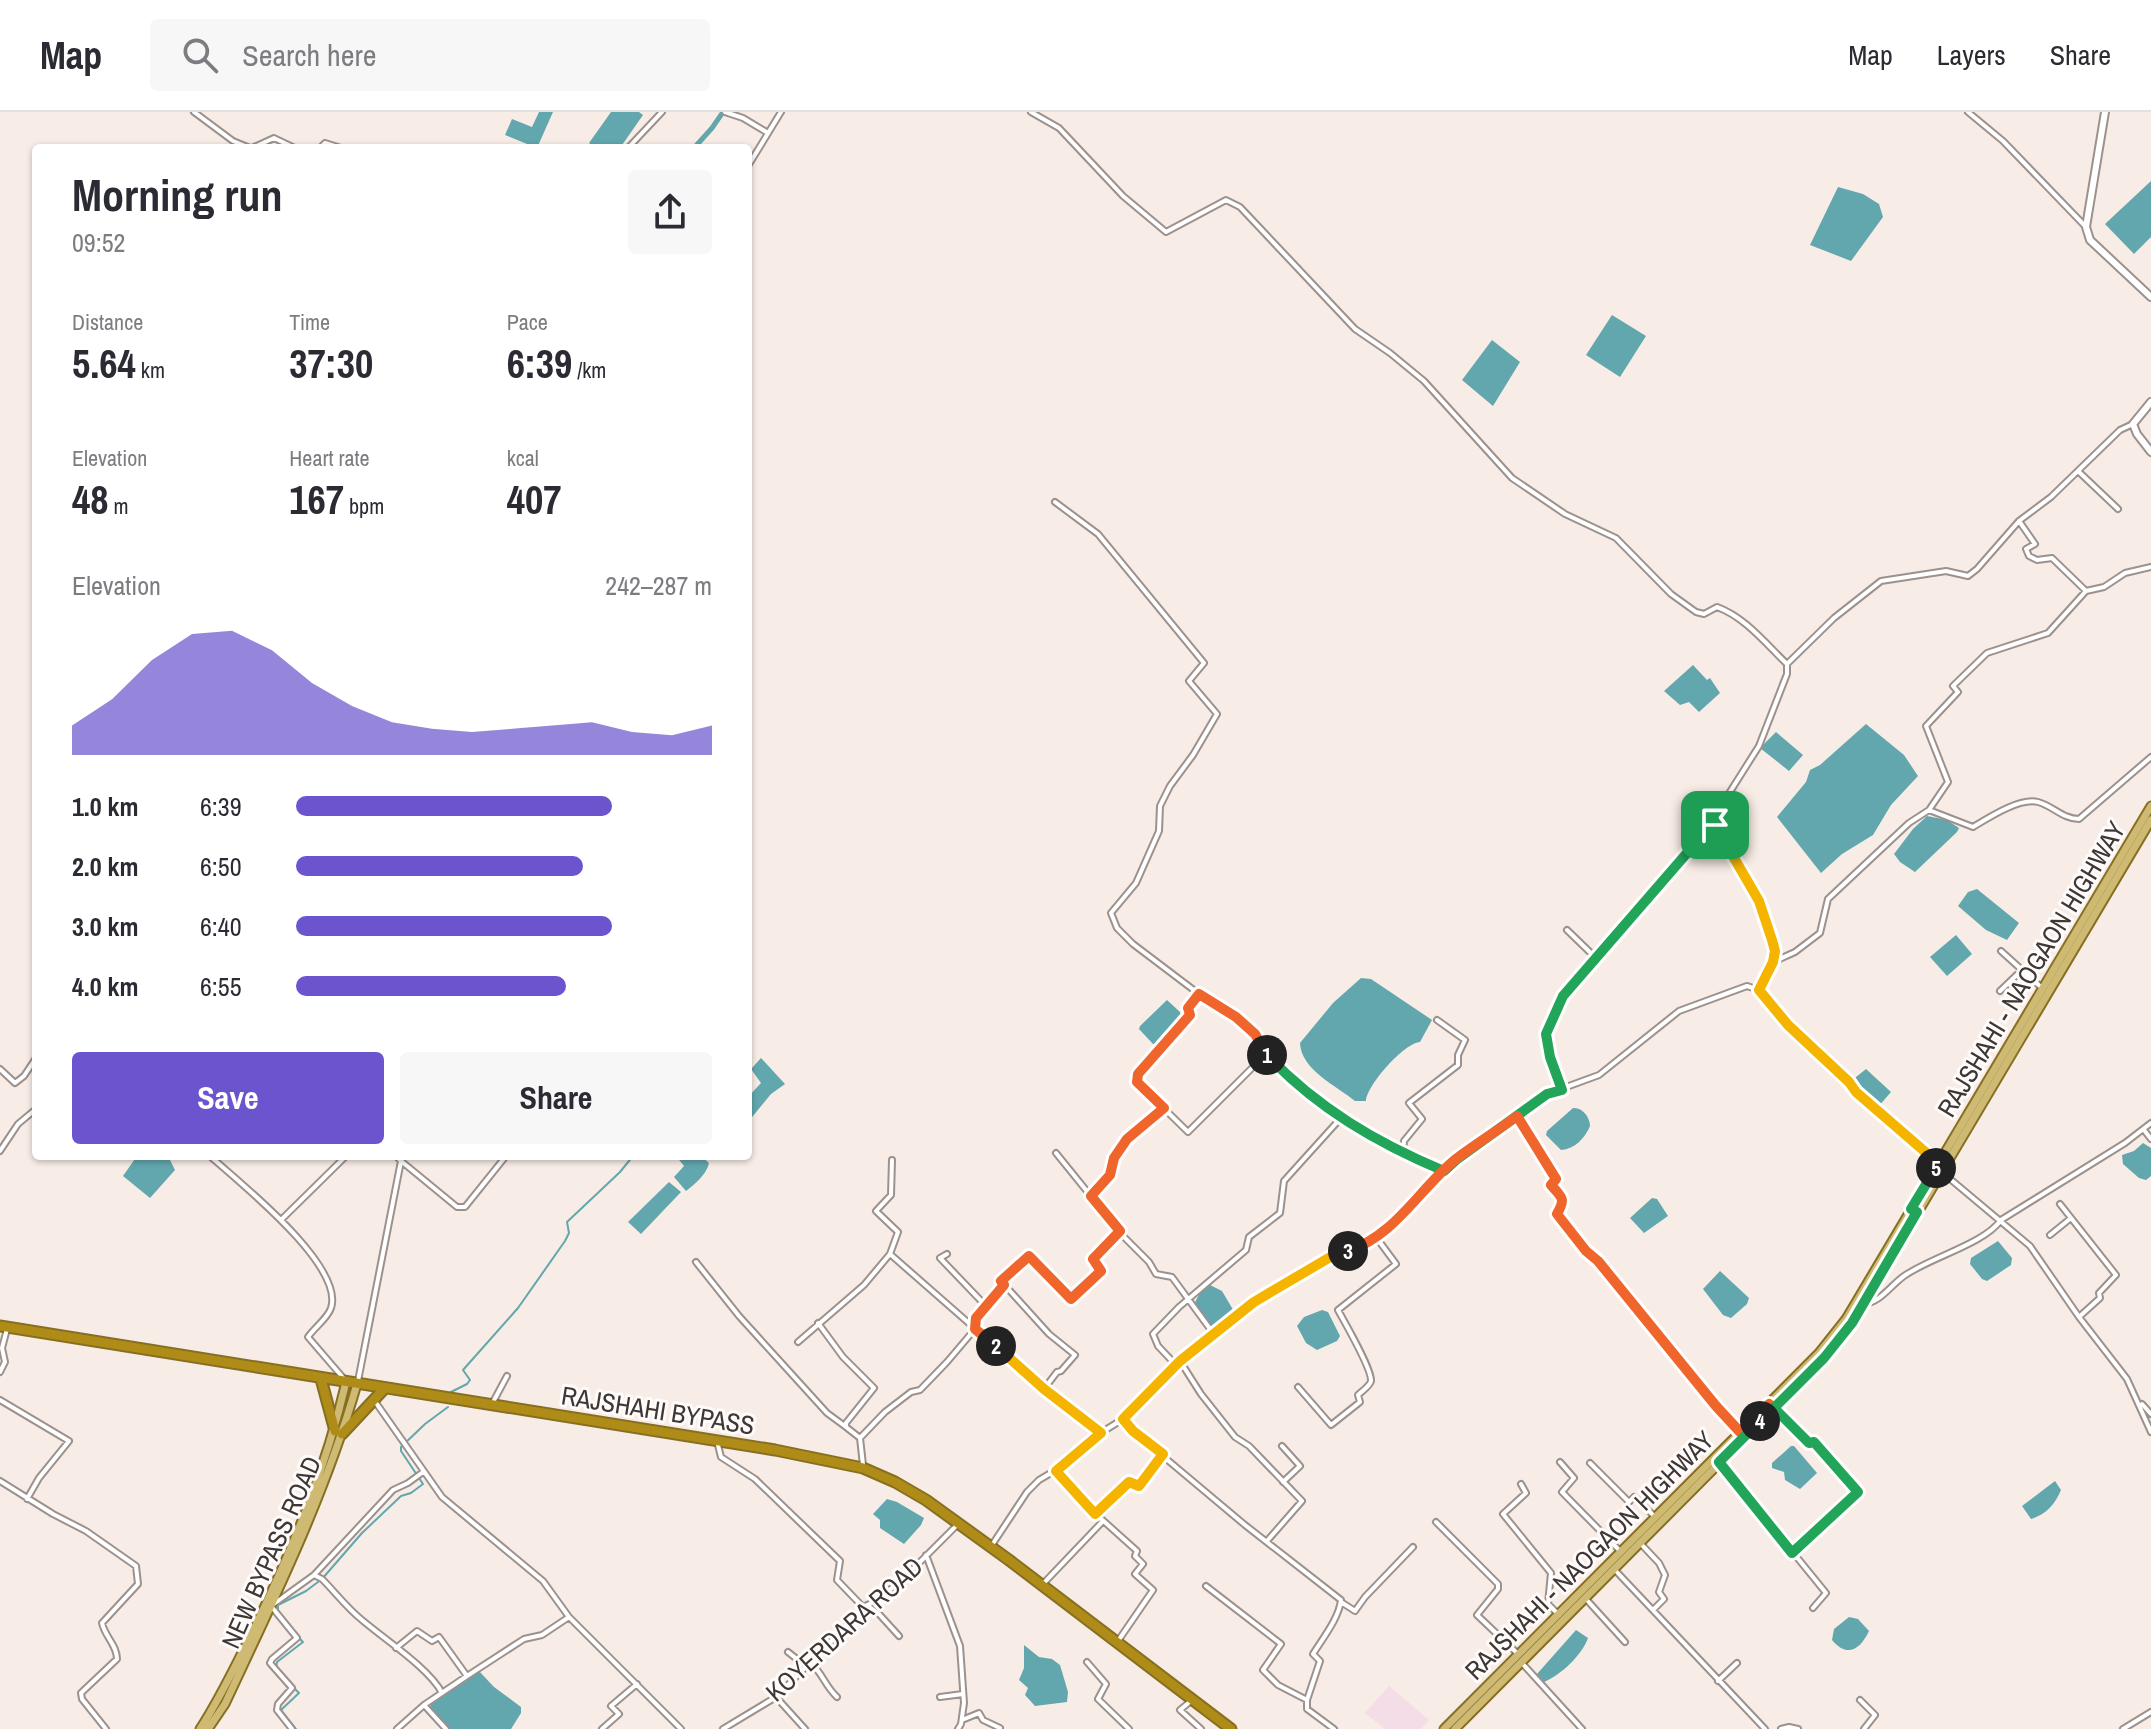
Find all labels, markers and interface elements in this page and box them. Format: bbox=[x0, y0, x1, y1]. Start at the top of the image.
search box bbox=[150, 19, 710, 91]
text: Map bbox=[40, 30, 102, 81]
icon: search bbox=[178, 33, 222, 77]
text: Search here bbox=[242, 35, 376, 75]
text: Map bbox=[1848, 36, 1893, 74]
text: Layers bbox=[1937, 36, 2006, 74]
text: Share bbox=[2050, 36, 2111, 74]
text: Morning run bbox=[72, 165, 282, 225]
button: share bbox=[628, 170, 712, 254]
text: 09:52 bbox=[72, 225, 125, 260]
text: Distance bbox=[72, 307, 143, 337]
text: Time bbox=[289, 307, 330, 337]
text: Pace bbox=[507, 307, 548, 337]
text: 5.64 bbox=[72, 337, 136, 390]
text: 37:30 bbox=[289, 337, 373, 390]
text: 6:39 bbox=[507, 337, 572, 390]
text: km bbox=[136, 355, 165, 385]
text: /km bbox=[572, 355, 606, 385]
text: Elevation bbox=[72, 443, 147, 473]
text: Heart rate bbox=[289, 443, 370, 473]
text: kcal bbox=[507, 443, 539, 473]
text: 48 bbox=[72, 473, 108, 526]
text: 167 bbox=[289, 473, 344, 526]
text: 407 bbox=[507, 473, 561, 526]
text: m bbox=[108, 491, 129, 521]
text: bpm bbox=[344, 491, 384, 521]
text: Elevation bbox=[72, 568, 161, 603]
text: 242–287 m bbox=[605, 568, 712, 603]
text: 1.0 km bbox=[72, 789, 138, 824]
text: 6:39 bbox=[200, 789, 242, 824]
pin bbox=[1681, 791, 1749, 859]
icon: arrive bbox=[1693, 803, 1737, 847]
street label: RAJSHAHI - NAOGAON HIGHWAY bbox=[1929, 814, 2134, 1123]
text: 2.0 km bbox=[72, 849, 138, 884]
text: 6:50 bbox=[200, 849, 242, 884]
text: 3.0 km bbox=[72, 909, 138, 944]
text: 6:40 bbox=[200, 909, 242, 944]
text: 4.0 km bbox=[72, 969, 138, 1004]
text: 6:55 bbox=[200, 969, 242, 1004]
pin: 1 bbox=[1247, 1035, 1287, 1075]
text: 1 bbox=[1262, 1040, 1272, 1070]
button: Save bbox=[72, 1052, 384, 1144]
button: Share bbox=[400, 1052, 712, 1144]
pin: 5 bbox=[1916, 1148, 1956, 1188]
text: 5 bbox=[1931, 1153, 1941, 1183]
pin: 3 bbox=[1328, 1231, 1368, 1271]
text: 3 bbox=[1343, 1236, 1353, 1266]
pin: 2 bbox=[976, 1326, 1016, 1366]
text: 2 bbox=[991, 1331, 1001, 1361]
street label: RAJSHAHI BYPASS bbox=[559, 1377, 757, 1443]
pin: 4 bbox=[1740, 1401, 1780, 1441]
text: 4 bbox=[1755, 1406, 1765, 1436]
street label: RAJSHAHI - NAOGAON HIGHWAY bbox=[1457, 1422, 1722, 1687]
street label: NEW BYPASS ROAD bbox=[213, 1450, 329, 1654]
street label: KOYERDARA ROAD bbox=[758, 1549, 930, 1709]

